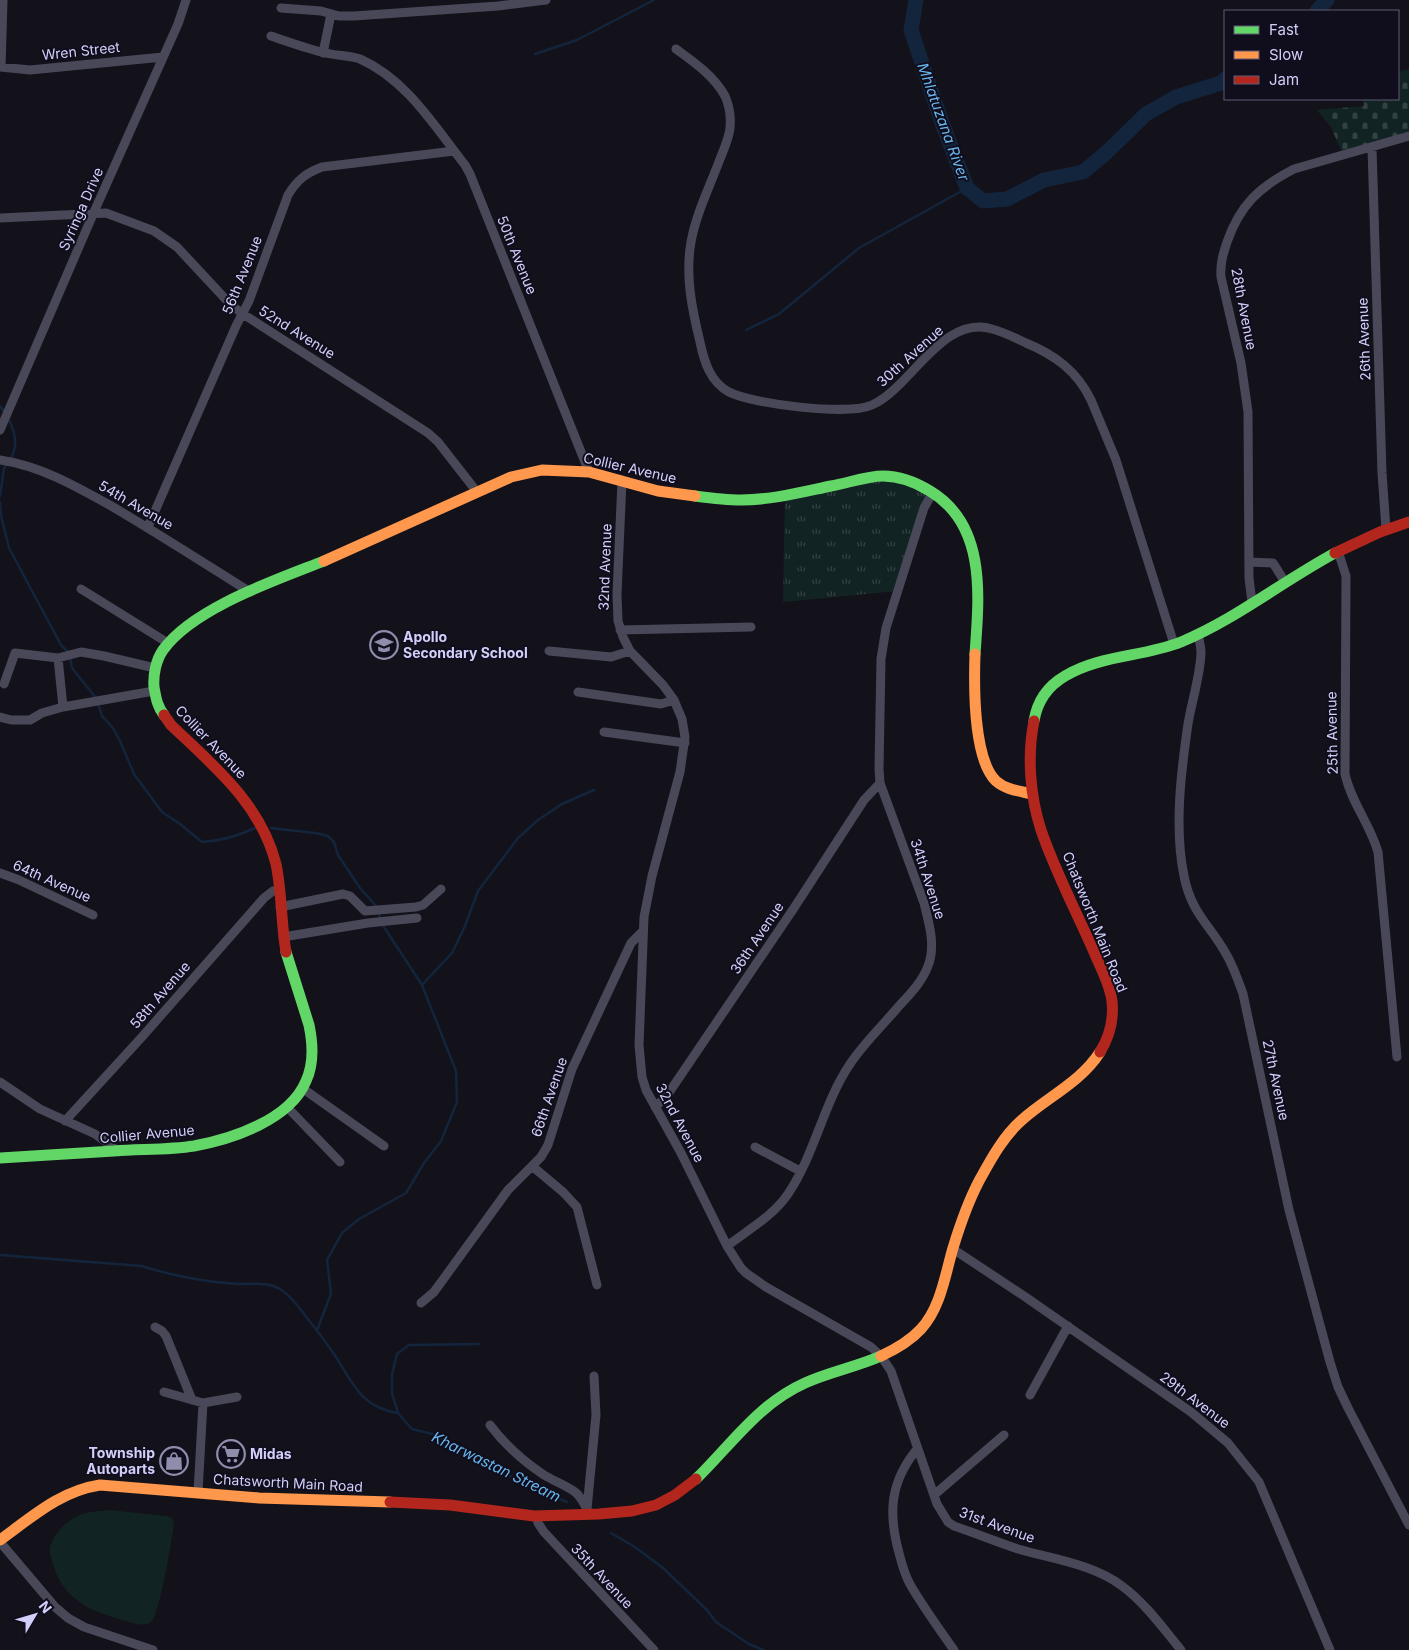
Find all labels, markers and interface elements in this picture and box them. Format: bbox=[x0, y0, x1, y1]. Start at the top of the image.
legend bbox=[1224, 10, 1399, 100]
text: Fast bbox=[1269, 20, 1299, 39]
street label: Wren Street bbox=[41, 38, 121, 63]
text: Slow bbox=[1269, 45, 1303, 64]
water label: Mhlatuzana River bbox=[913, 60, 974, 184]
text: Jam bbox=[1269, 70, 1299, 89]
street label: Syringa Drive bbox=[55, 165, 106, 253]
street label: 50th Avenue bbox=[494, 213, 541, 297]
street label: 56th Avenue bbox=[218, 233, 265, 317]
street label: 28th Avenue bbox=[1228, 266, 1261, 351]
street label: 26th Avenue bbox=[1354, 297, 1373, 381]
street label: 52nd Avenue bbox=[256, 301, 339, 362]
street label: 30th Avenue bbox=[873, 321, 946, 390]
street label: Collier Avenue bbox=[582, 449, 678, 487]
street label: 54th Avenue bbox=[96, 476, 177, 533]
street label: 32nd Avenue bbox=[594, 523, 615, 611]
place label: Apollo Secondary School bbox=[403, 628, 528, 661]
school or university icon: Apollo Secondary School bbox=[369, 630, 399, 660]
street label: 25th Avenue bbox=[1322, 691, 1341, 775]
street label: Collier Avenue bbox=[172, 701, 251, 782]
street label: 34th Avenue bbox=[907, 836, 949, 921]
street label: Chatsworth Main Road bbox=[1059, 849, 1131, 995]
street label: 64th Avenue bbox=[11, 856, 94, 905]
street label: 36th Avenue bbox=[726, 898, 787, 977]
street label: 58th Avenue bbox=[126, 958, 193, 1032]
street label: 27th Avenue bbox=[1260, 1038, 1293, 1122]
street label: 66th Avenue bbox=[527, 1055, 570, 1139]
street label: 32nd Avenue bbox=[652, 1080, 708, 1165]
street label: Collier Avenue bbox=[99, 1121, 195, 1146]
street label: 29th Avenue bbox=[1157, 1368, 1234, 1431]
water label: Kharwastan Stream bbox=[429, 1427, 564, 1506]
supermarket icon: Midas bbox=[216, 1439, 246, 1469]
place label: Township Autoparts bbox=[86, 1444, 155, 1477]
place label: Midas bbox=[250, 1445, 292, 1462]
shop icon: Township Autoparts bbox=[159, 1446, 189, 1476]
street label: Chatsworth Main Road bbox=[213, 1470, 363, 1495]
street label: 31st Avenue bbox=[957, 1503, 1037, 1546]
street label: 35th Avenue bbox=[568, 1539, 637, 1612]
north arrow bbox=[10, 1590, 60, 1640]
text: N bbox=[36, 1597, 56, 1616]

